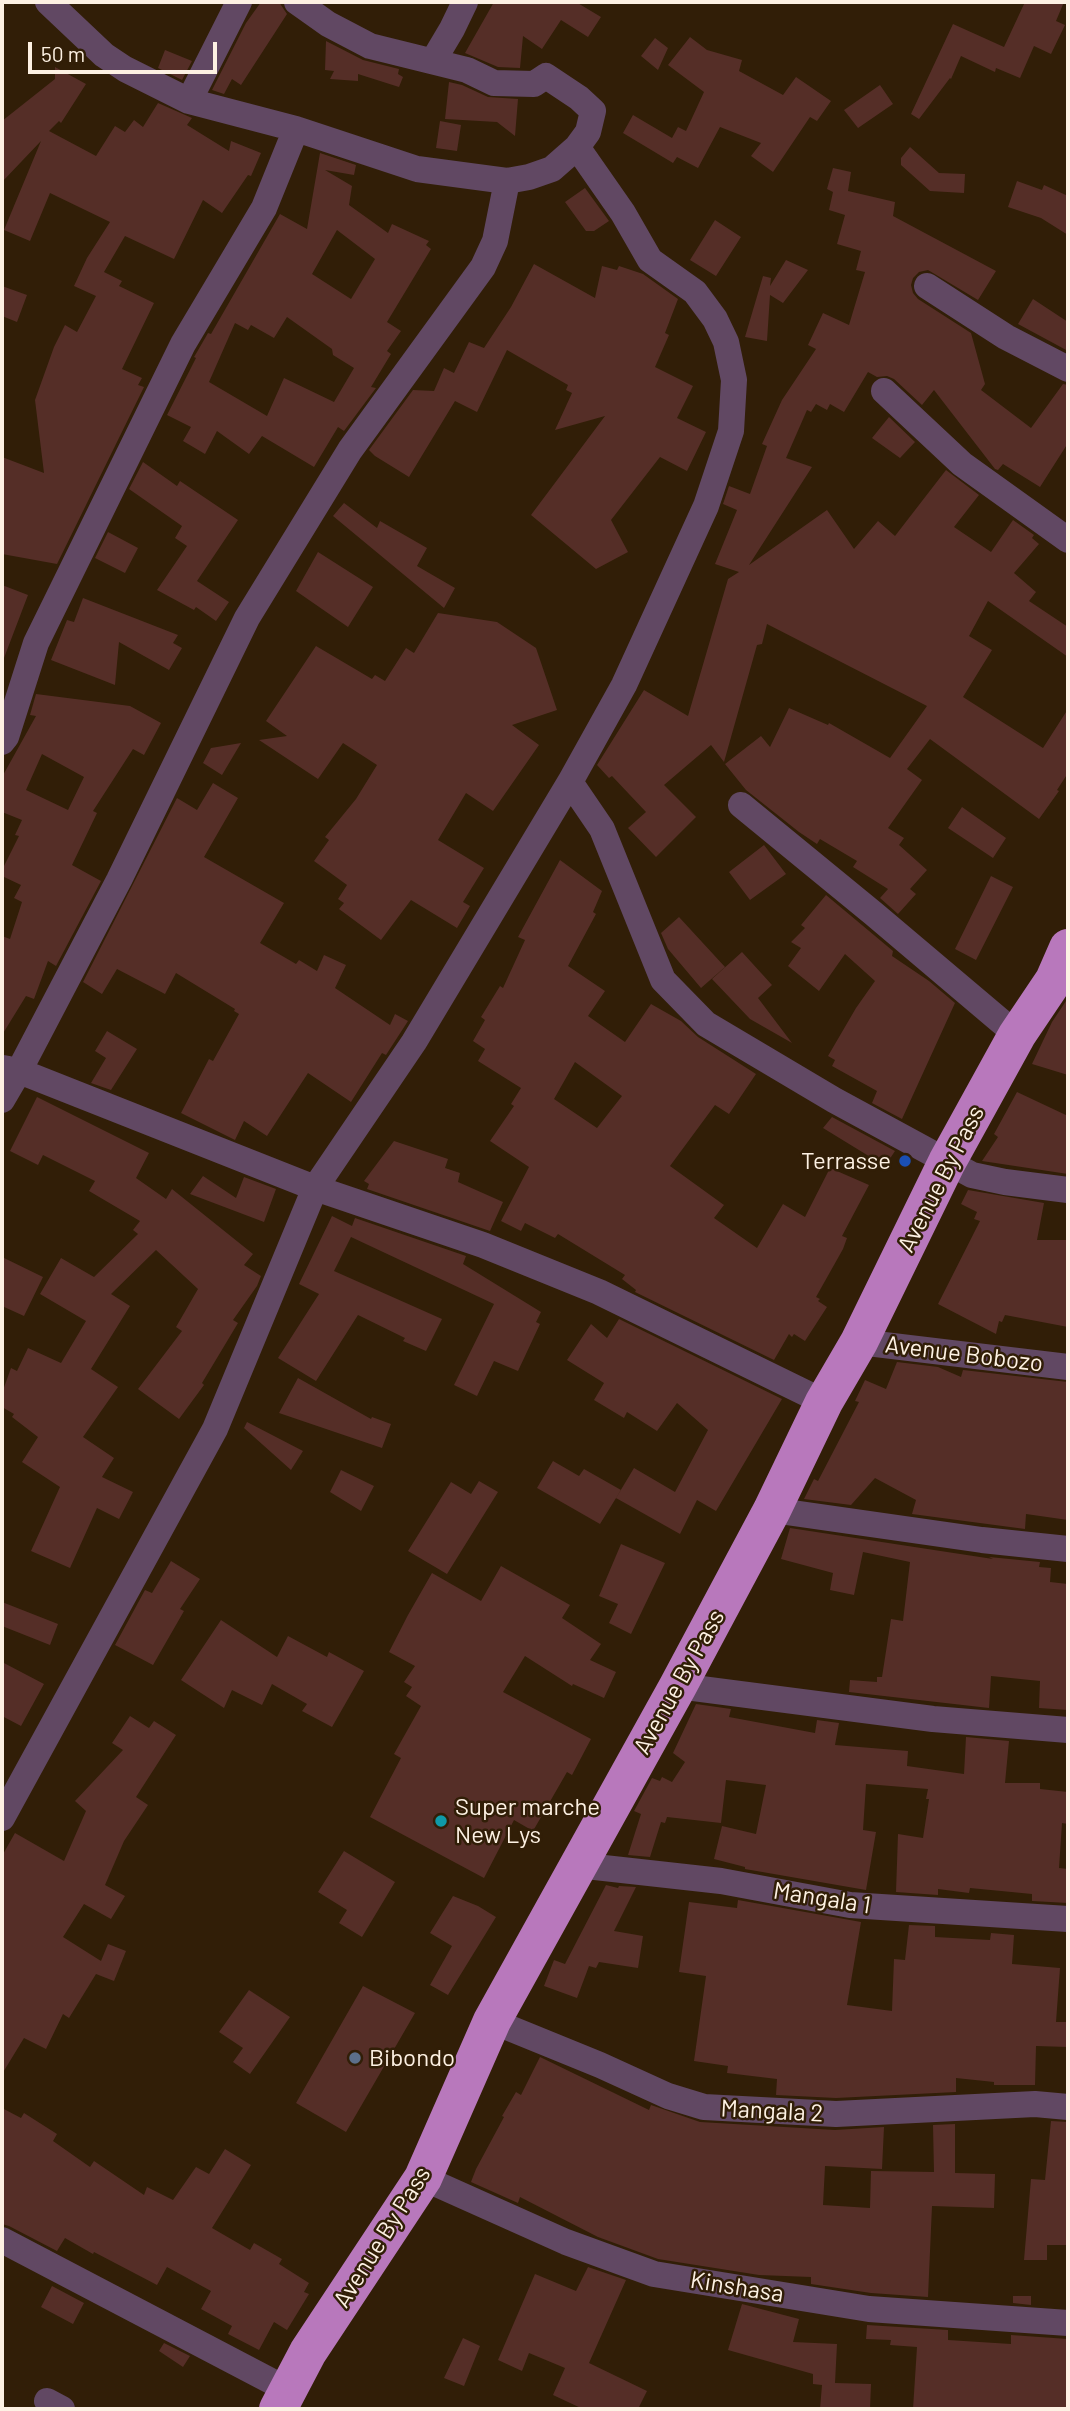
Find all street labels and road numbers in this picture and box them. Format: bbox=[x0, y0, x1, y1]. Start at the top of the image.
street label: Avenue By Pass bbox=[892, 1101, 990, 1257]
street label: Avenue Bobozo bbox=[883, 1330, 1045, 1378]
street label: Avenue By Pass bbox=[627, 1605, 731, 1759]
street label: Mangala 1 bbox=[771, 1876, 873, 1920]
street label: Mangala 2 bbox=[720, 2094, 824, 2128]
street label: Avenue By Pass bbox=[327, 2161, 437, 2313]
street label: Kinshasa bbox=[688, 2265, 786, 2309]

